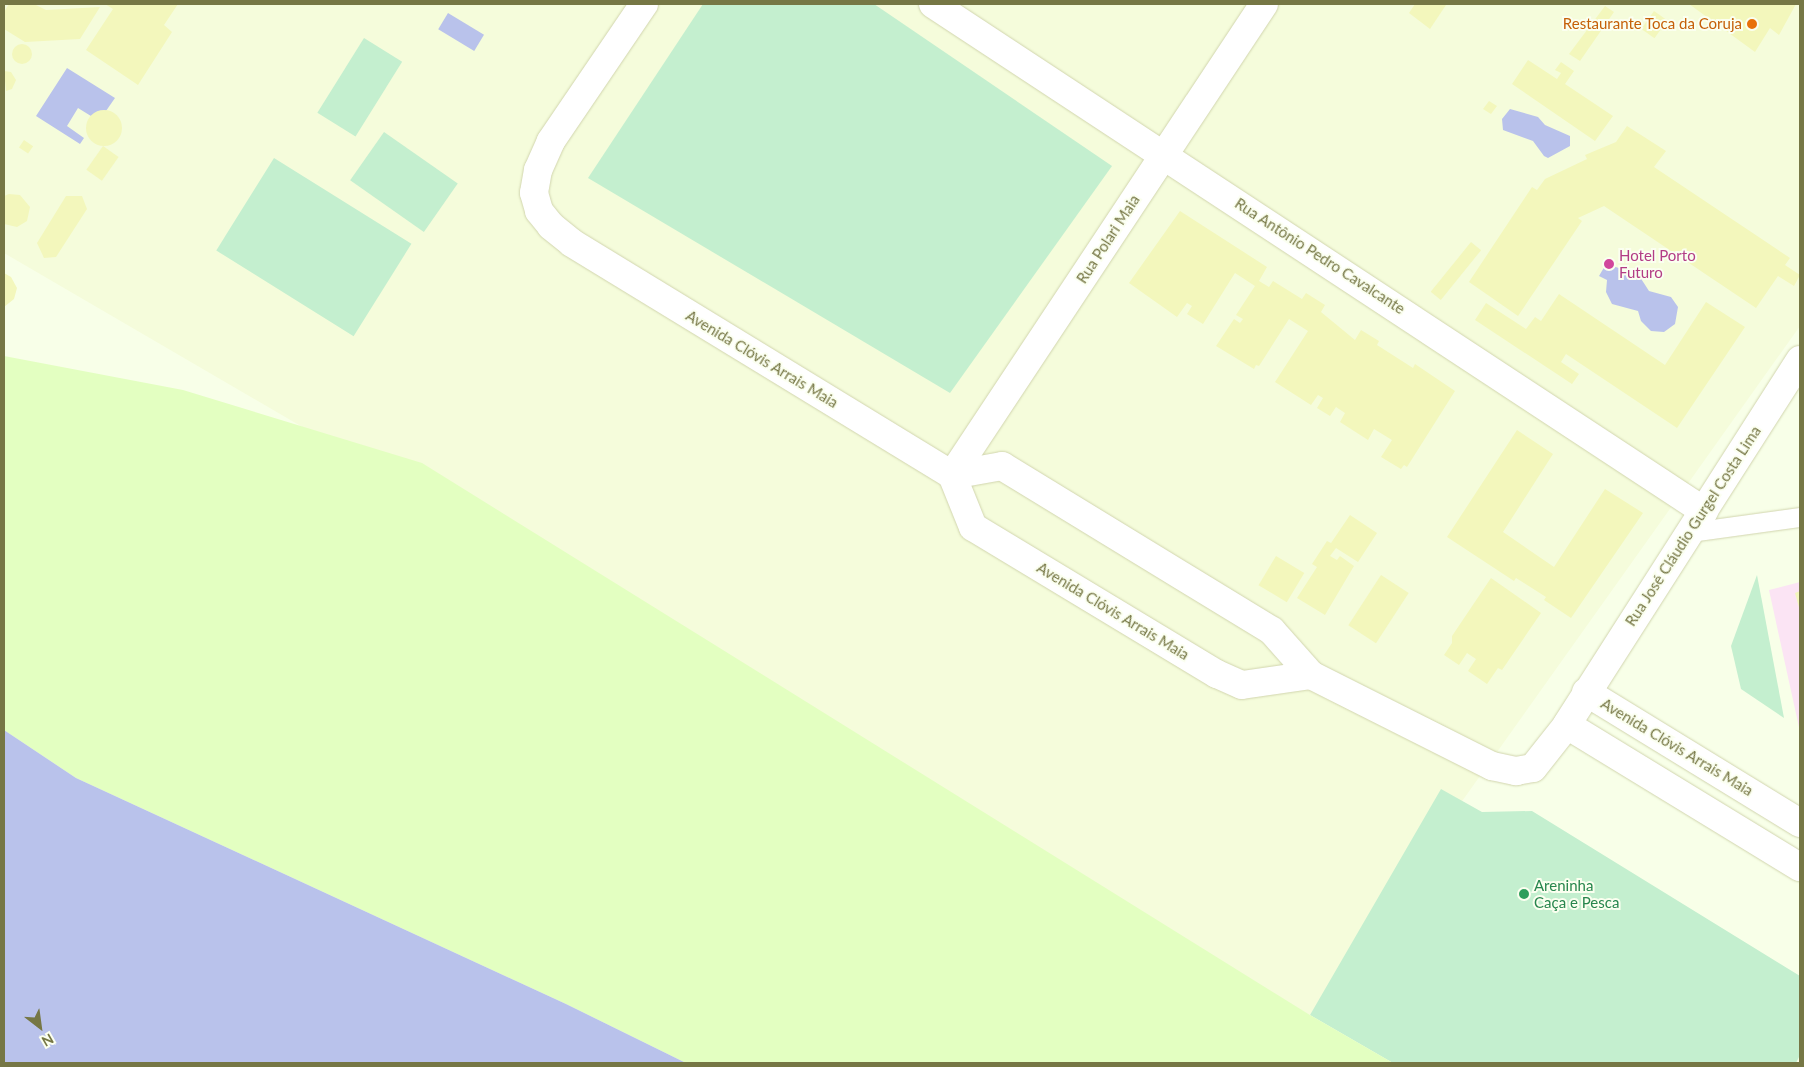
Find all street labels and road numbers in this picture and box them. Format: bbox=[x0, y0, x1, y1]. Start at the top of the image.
street label: Rua Polari Maia bbox=[1073, 191, 1143, 287]
street label: Rua Antônio Pedro Cavalcante bbox=[1231, 194, 1409, 318]
street label: Avenida Clóvis Arrais Maia bbox=[682, 306, 842, 412]
street label: Rua José Cláudio Gurgel Costa Lima bbox=[1621, 422, 1765, 630]
street label: Avenida Clóvis Arrais Maia bbox=[1033, 558, 1193, 664]
street label: Avenida Clóvis Arrais Maia bbox=[1597, 694, 1757, 800]

